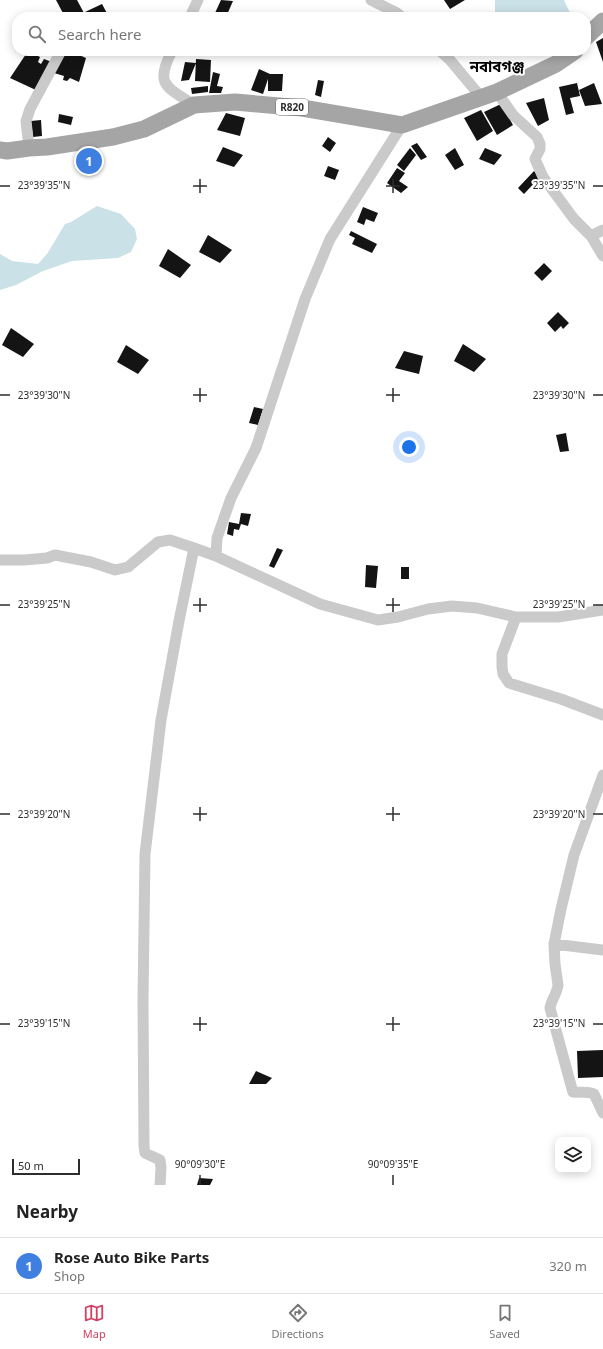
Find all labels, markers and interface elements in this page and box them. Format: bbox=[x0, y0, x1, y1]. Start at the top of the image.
search box bbox=[12, 12, 591, 56]
icon: search bbox=[26, 23, 48, 45]
text: Search here bbox=[58, 24, 141, 44]
district label: নবাবগঞ্জ bbox=[469, 56, 525, 76]
road number: R820 bbox=[276, 99, 308, 115]
pin: 1 bbox=[76, 146, 102, 176]
text: 23°39'35"N bbox=[18, 178, 70, 192]
text: 23°39'35"N bbox=[533, 178, 585, 192]
text: 23°39'30"N bbox=[18, 388, 70, 402]
text: 23°39'30"N bbox=[533, 388, 585, 402]
your location bbox=[399, 437, 419, 457]
text: 23°39'25"N bbox=[18, 597, 70, 611]
text: 23°39'25"N bbox=[533, 597, 585, 611]
text: 23°39'20"N bbox=[18, 807, 70, 821]
text: 23°39'20"N bbox=[533, 807, 585, 821]
text: 23°39'15"N bbox=[18, 1016, 70, 1030]
text: 23°39'15"N bbox=[533, 1016, 585, 1030]
map controls bbox=[555, 1137, 591, 1173]
button: layers bbox=[555, 1137, 591, 1173]
scale bar bbox=[12, 1157, 80, 1176]
text: 90°09'30"E bbox=[175, 1157, 225, 1171]
text: 90°09'35"E bbox=[368, 1157, 418, 1171]
text: 50 m bbox=[18, 1158, 44, 1173]
text: Nearby bbox=[16, 1200, 78, 1223]
text: Rose Auto Bike Parts bbox=[54, 1247, 209, 1267]
text: 1 bbox=[25, 1257, 33, 1275]
text: 320 m bbox=[549, 1257, 587, 1275]
text: Shop bbox=[54, 1267, 85, 1285]
tab: Map bbox=[83, 1302, 106, 1341]
tab: Directions bbox=[271, 1302, 324, 1341]
tab: Saved bbox=[489, 1302, 520, 1341]

